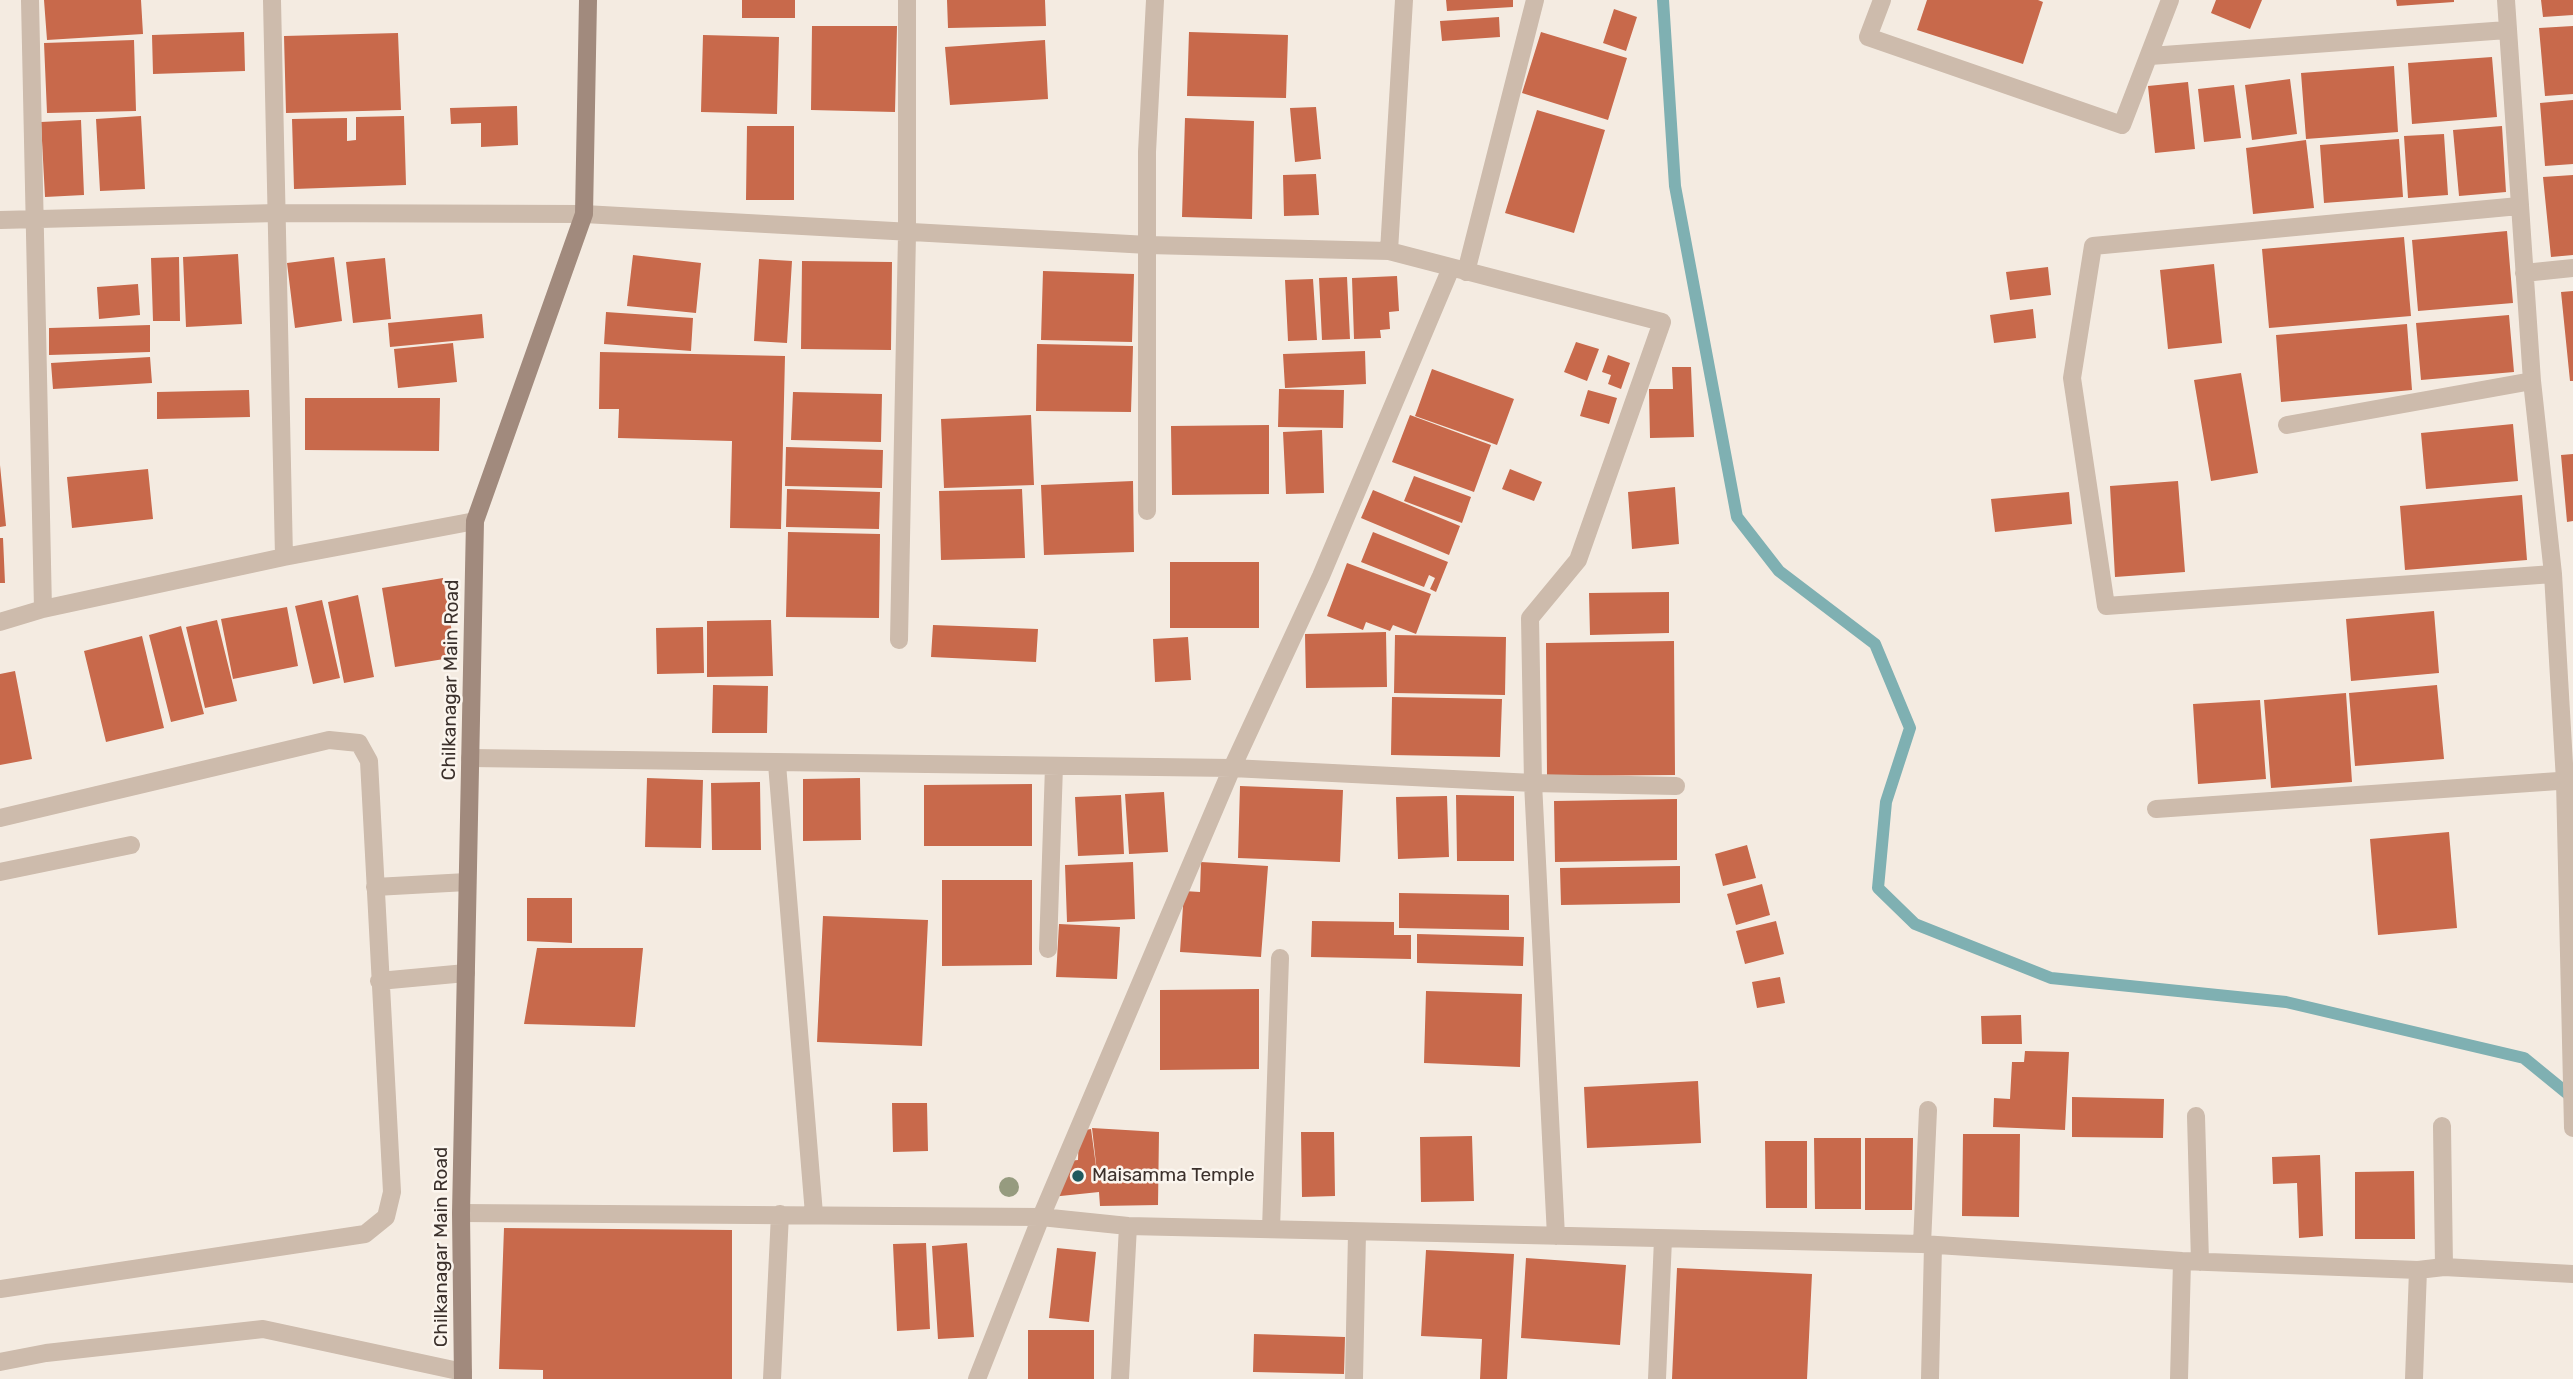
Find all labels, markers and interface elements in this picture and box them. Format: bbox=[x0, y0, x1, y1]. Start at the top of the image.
street label: Chilkanagar Main Road bbox=[438, 580, 464, 780]
street label: Chilkanagar Main Road bbox=[431, 1147, 453, 1347]
place label: Maisamma Temple bbox=[1092, 1165, 1255, 1187]
marker: Maisamma Temple bbox=[1070, 1168, 1086, 1184]

